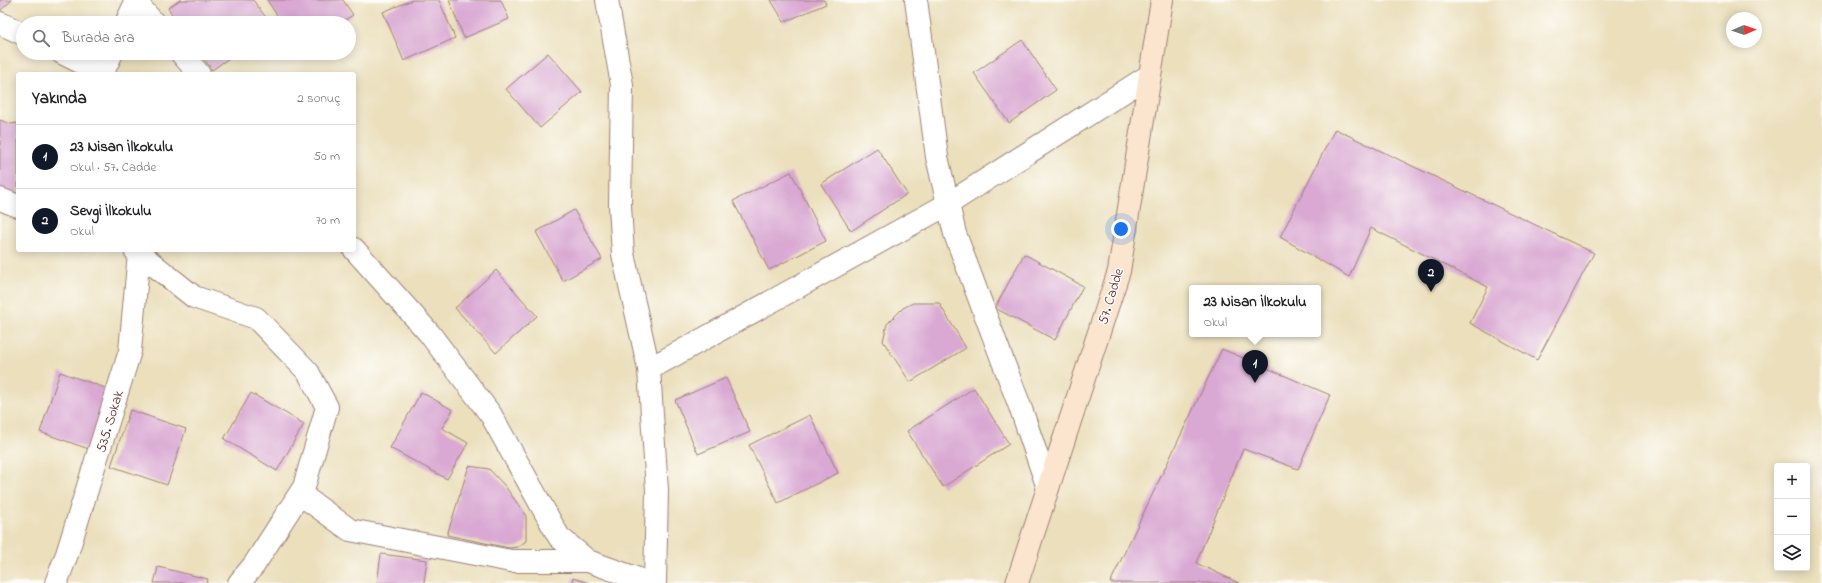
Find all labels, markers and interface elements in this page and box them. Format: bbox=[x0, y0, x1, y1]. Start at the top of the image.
north arrow bbox=[1726, 12, 1762, 48]
search box bbox=[16, 16, 356, 60]
icon: search bbox=[30, 27, 52, 49]
text: Burada ara bbox=[62, 27, 135, 49]
text: Yakında bbox=[32, 86, 87, 111]
text: 2 sonuç bbox=[297, 89, 340, 108]
text: 23 Nisan İlkokulu bbox=[70, 136, 173, 158]
text: 1 bbox=[43, 147, 47, 166]
text: 50 m bbox=[314, 147, 340, 166]
text: Okul · 57. Cadde bbox=[70, 158, 156, 177]
text: Sevgi İlkokulu bbox=[70, 200, 151, 222]
text: 2 bbox=[42, 211, 48, 230]
text: 70 m bbox=[316, 211, 340, 230]
your location bbox=[1111, 219, 1131, 239]
text: Okul bbox=[70, 222, 94, 241]
pin: 2 bbox=[1418, 259, 1444, 292]
street label: 57. Cadde bbox=[1093, 265, 1130, 327]
popup bbox=[1189, 285, 1321, 337]
text: 23 Nisan İlkokulu bbox=[1203, 291, 1307, 313]
text: Okul bbox=[1203, 313, 1227, 332]
pin: 1 bbox=[1242, 350, 1268, 383]
street label: 535. Sokak bbox=[91, 387, 130, 455]
map controls bbox=[1774, 463, 1810, 571]
button: + bbox=[1774, 463, 1810, 499]
button: − bbox=[1774, 499, 1810, 535]
button: layers bbox=[1774, 535, 1810, 571]

